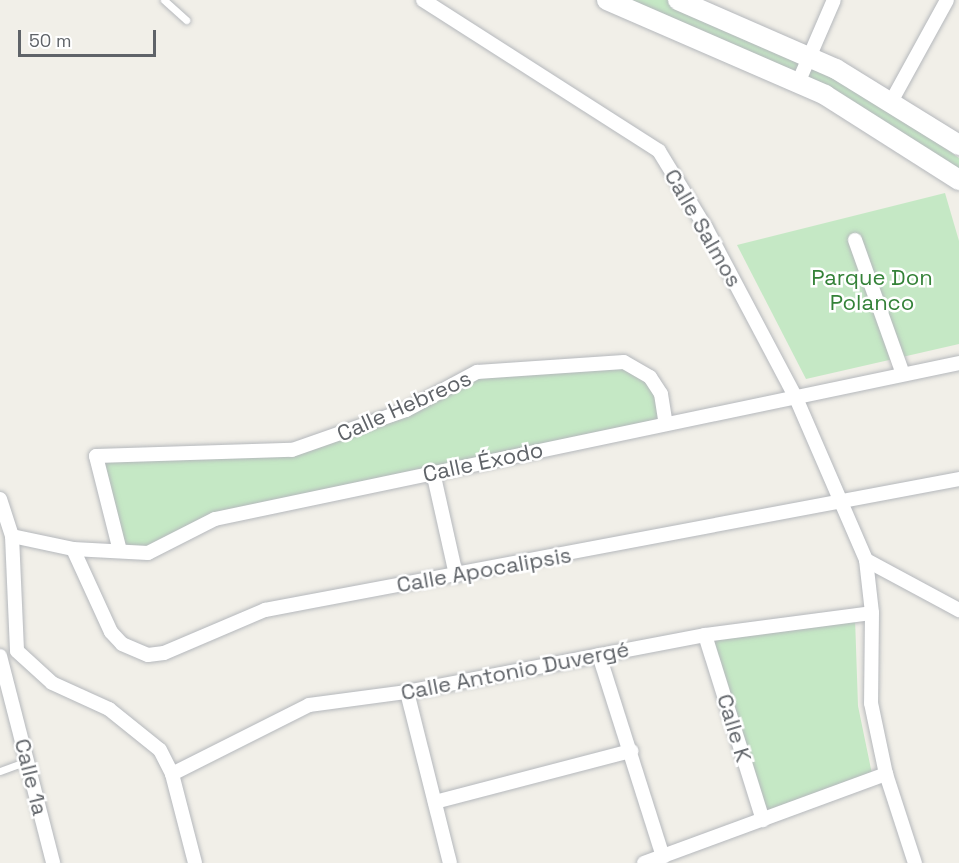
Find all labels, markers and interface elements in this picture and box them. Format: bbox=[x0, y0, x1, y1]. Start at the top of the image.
scale bar bbox=[21, 18, 159, 56]
text: 50 m bbox=[29, 29, 71, 52]
street label: Calle Salmos bbox=[659, 164, 747, 292]
park label: Parque Don Polanco bbox=[811, 264, 933, 316]
street label: Calle Hebreos bbox=[333, 365, 475, 447]
street label: Calle Éxodo bbox=[420, 436, 546, 488]
street label: Calle Apocalipsis bbox=[394, 542, 574, 598]
street label: Calle Antonio Duvergé bbox=[398, 636, 632, 706]
street label: Calle K bbox=[711, 691, 757, 765]
street label: Calle 1a bbox=[9, 736, 53, 818]

